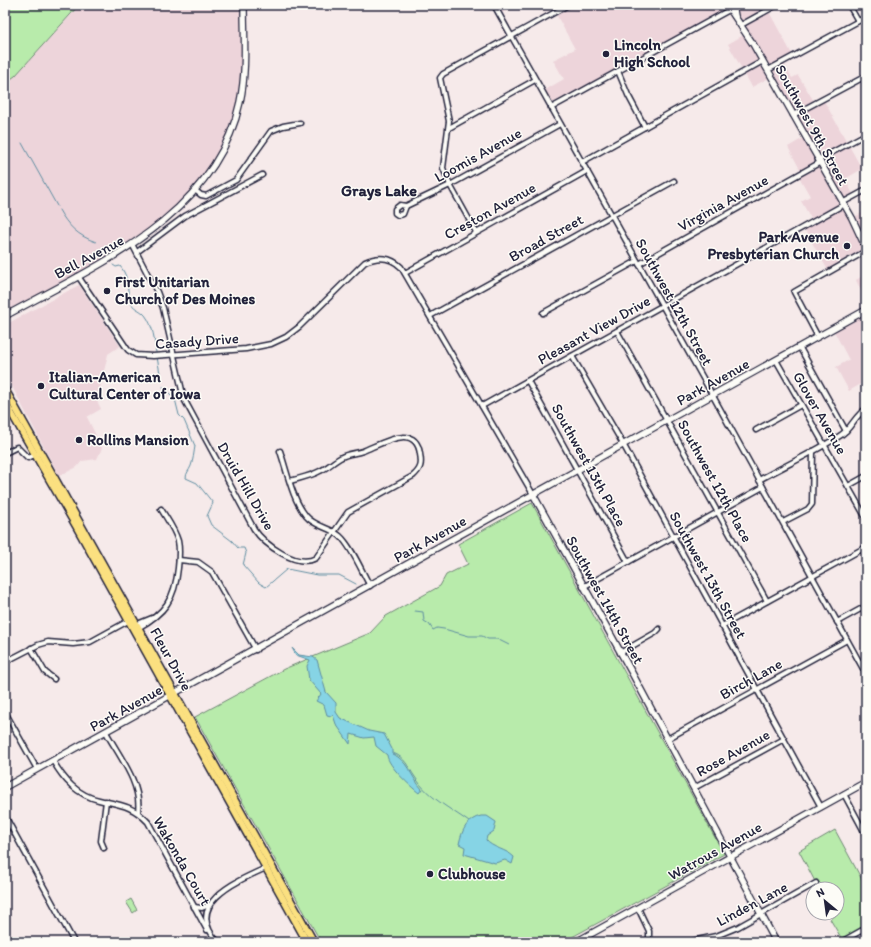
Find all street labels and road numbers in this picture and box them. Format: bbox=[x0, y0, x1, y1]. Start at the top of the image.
street label: Southwest 9th Street bbox=[771, 61, 853, 189]
street label: Loomis Avenue bbox=[431, 124, 525, 186]
street label: Virginia Avenue bbox=[675, 171, 771, 235]
street label: Creston Avenue bbox=[441, 178, 539, 244]
street label: Broad Street bbox=[506, 210, 587, 266]
street label: Bell Avenue bbox=[51, 231, 127, 283]
street label: Southwest 12th Street bbox=[632, 235, 717, 369]
street label: Pleasant View Drive bbox=[535, 292, 653, 368]
street label: Casady Drive bbox=[155, 329, 239, 353]
street label: Park Avenue bbox=[673, 355, 753, 409]
street label: Glover Avenue bbox=[789, 368, 851, 458]
street label: Southwest 13th Place bbox=[548, 400, 630, 530]
street label: Southwest 12th Place bbox=[674, 417, 756, 545]
street label: Druid Hill Drive bbox=[213, 439, 279, 533]
street label: Southwest 13th Street bbox=[665, 508, 751, 642]
street label: Park Avenue bbox=[390, 512, 470, 566]
street label: Southwest 14th Street bbox=[562, 533, 648, 668]
street label: Fleur Drive bbox=[146, 624, 196, 694]
street label: Birch Lane bbox=[717, 655, 785, 703]
street label: Park Avenue bbox=[86, 681, 166, 735]
street label: Rose Avenue bbox=[693, 725, 773, 781]
street label: Wakonda Court bbox=[149, 813, 215, 909]
street label: Watrous Avenue bbox=[665, 818, 765, 884]
street label: Linden Lane bbox=[713, 878, 791, 930]

